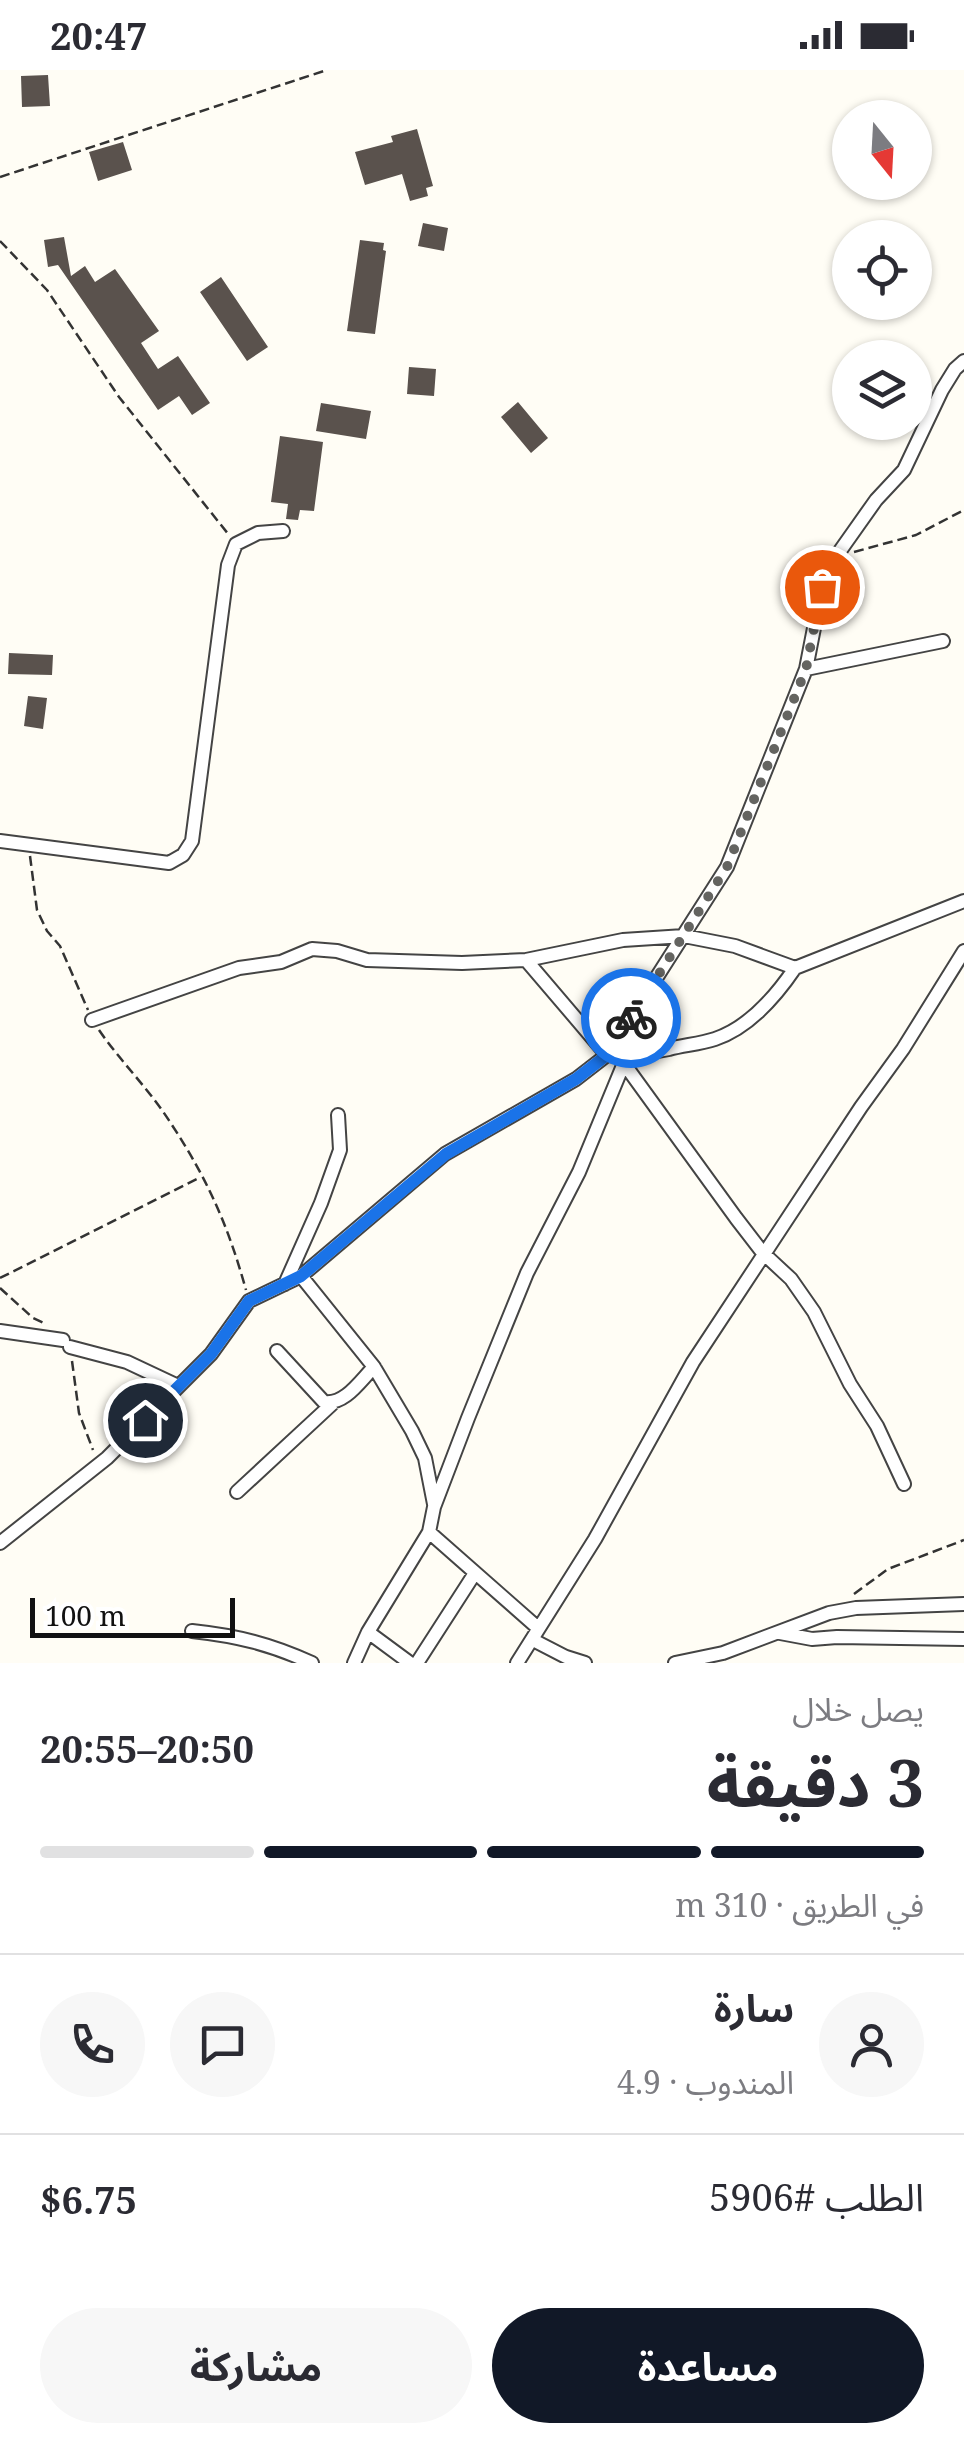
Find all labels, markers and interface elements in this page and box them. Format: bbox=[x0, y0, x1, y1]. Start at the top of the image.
text: 20:47 bbox=[50, 9, 147, 61]
north arrow bbox=[832, 100, 932, 200]
map controls bbox=[832, 100, 932, 440]
button: locate bbox=[832, 220, 932, 320]
button: layers bbox=[832, 340, 932, 440]
pin bbox=[780, 545, 865, 630]
icon: bag bbox=[795, 560, 850, 615]
courier bbox=[581, 968, 681, 1068]
icon: bike bbox=[604, 991, 659, 1046]
pin bbox=[103, 1378, 188, 1463]
icon: home bbox=[118, 1393, 173, 1448]
scale bar bbox=[30, 1593, 235, 1638]
text: 100 m bbox=[45, 1596, 126, 1634]
text: يصل خلال bbox=[792, 1687, 924, 1730]
text: 20:50–20:55 bbox=[40, 1722, 254, 1774]
text: 3 دقيقة bbox=[707, 1738, 924, 1826]
text: في الطريق · 310 m bbox=[675, 1883, 924, 1926]
text: سارة bbox=[714, 1981, 794, 2033]
button: phone bbox=[40, 1992, 145, 2097]
button: chat bbox=[170, 1992, 275, 2097]
button: person bbox=[819, 1992, 924, 2097]
text: المندوب · 4.9 bbox=[617, 2060, 794, 2103]
text: الطلب #5906 bbox=[709, 2170, 924, 2222]
text: $6.75 bbox=[40, 2173, 137, 2225]
button: مشاركة bbox=[40, 2308, 472, 2423]
button: مساعدة bbox=[492, 2308, 924, 2423]

